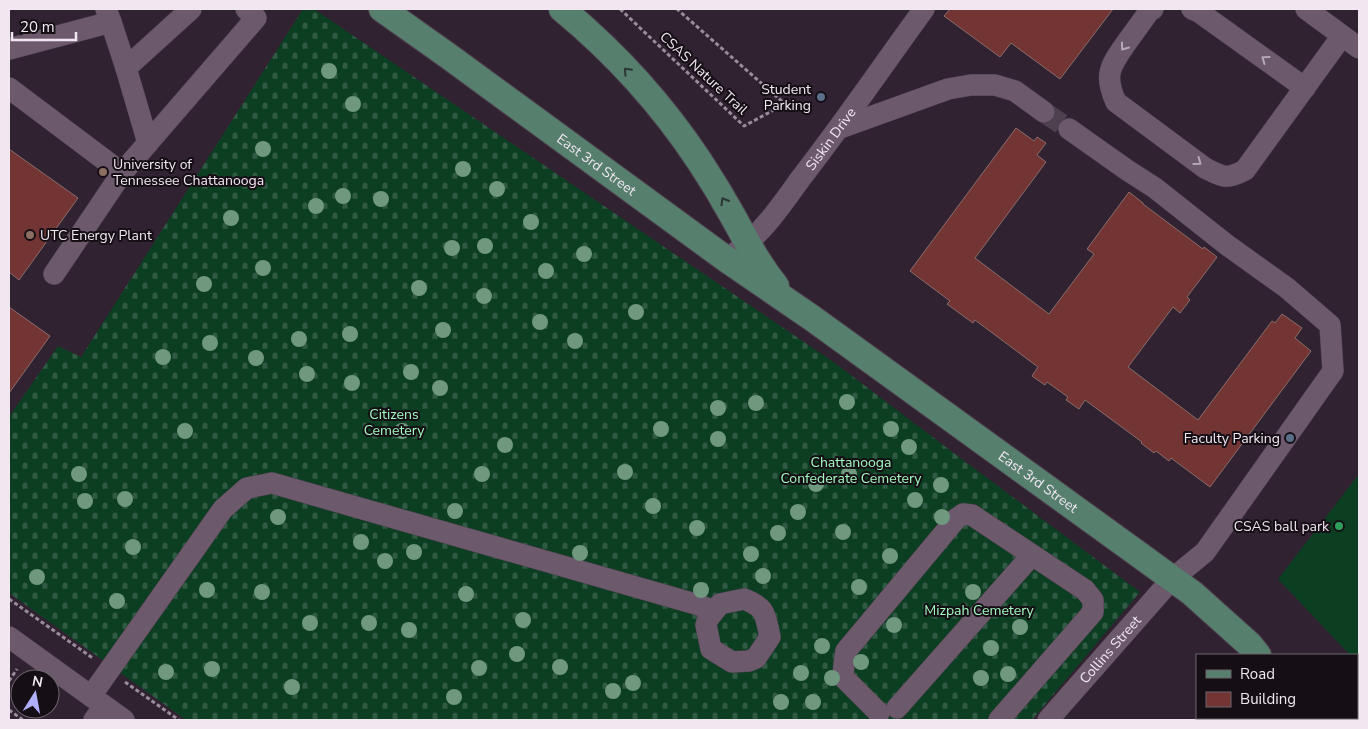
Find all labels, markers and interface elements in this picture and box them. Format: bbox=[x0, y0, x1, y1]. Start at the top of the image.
scale bar bbox=[12, 10, 76, 42]
text: 20 m bbox=[20, 17, 55, 37]
street label: CSAS Nature Trail bbox=[656, 28, 752, 120]
one-way arrow bbox=[1121, 41, 1130, 51]
one-way arrow bbox=[1262, 56, 1271, 65]
one-way arrow bbox=[624, 68, 633, 77]
place label: Student Parking bbox=[761, 80, 811, 115]
marker: Student Parking bbox=[815, 91, 827, 103]
street label: Siskin Drive bbox=[801, 104, 860, 174]
street label: East 3rd Street bbox=[553, 129, 640, 200]
place label: University of Tennessee Chattanooga bbox=[113, 155, 264, 190]
one-way arrow bbox=[1192, 156, 1202, 165]
marker: University of Tennessee Chattanooga bbox=[97, 166, 109, 178]
one-way arrow bbox=[720, 198, 730, 207]
place label: UTC Energy Plant bbox=[40, 226, 152, 245]
marker: UTC Energy Plant bbox=[24, 229, 36, 241]
park label: Citizens Cemetery bbox=[364, 405, 425, 440]
place label: Faculty Parking bbox=[1184, 429, 1280, 448]
marker: Faculty Parking bbox=[1284, 432, 1296, 444]
street label: East 3rd Street bbox=[994, 447, 1082, 518]
park label: Chattanooga Confederate Cemetery bbox=[780, 453, 922, 488]
place label: CSAS ball park bbox=[1234, 517, 1330, 536]
marker: CSAS ball park bbox=[1333, 520, 1345, 532]
park label: Mizpah Cemetery bbox=[924, 601, 1035, 620]
street label: Collins Street bbox=[1075, 612, 1146, 688]
legend bbox=[1196, 654, 1358, 719]
text: Road bbox=[1240, 664, 1275, 684]
north arrow bbox=[10, 669, 60, 719]
text: N bbox=[30, 671, 44, 692]
text: Building bbox=[1240, 689, 1296, 709]

